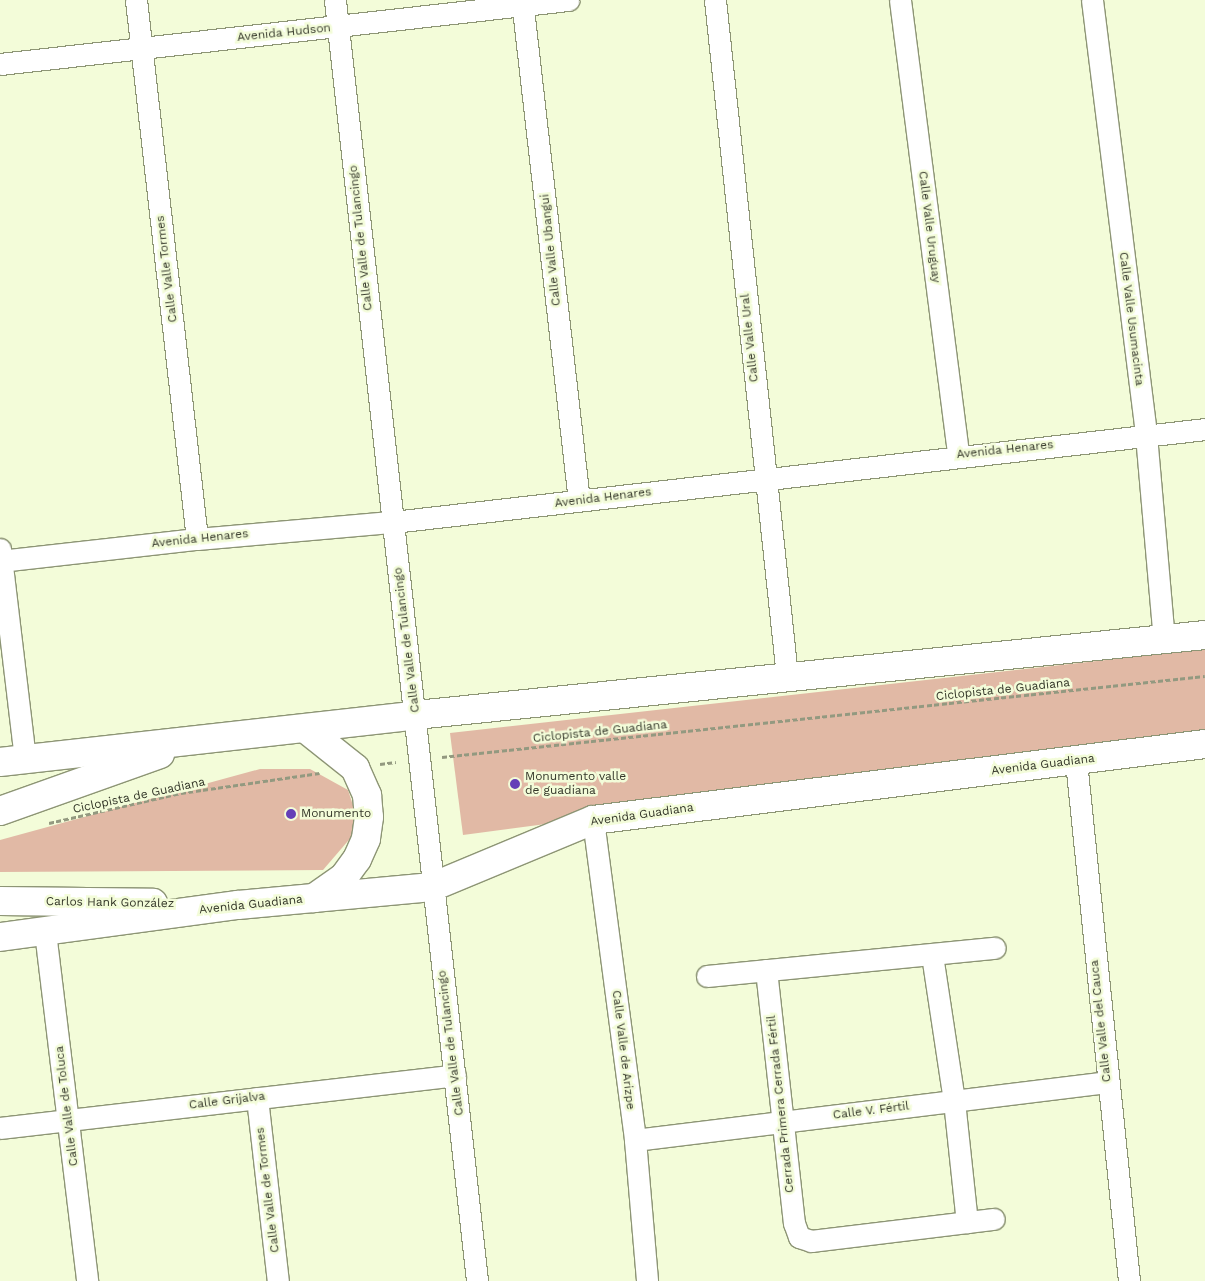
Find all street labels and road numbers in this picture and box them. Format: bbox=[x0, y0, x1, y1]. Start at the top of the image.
street label: Avenida Hudson bbox=[236, 21, 332, 45]
street label: Calle Valle de Tulancingo bbox=[346, 164, 376, 312]
street label: Calle Valle Uruguay bbox=[915, 170, 943, 284]
street label: Calle Valle Ubangui bbox=[538, 193, 564, 307]
street label: Calle Valle Tormes bbox=[153, 214, 181, 324]
street label: Calle Valle Usumacinta bbox=[1116, 251, 1146, 387]
street label: Calle Valle Ural bbox=[738, 293, 762, 383]
street label: Avenida Henares bbox=[956, 438, 1054, 462]
street label: Avenida Henares bbox=[554, 485, 652, 511]
street label: Avenida Henares bbox=[151, 527, 249, 551]
street label: Calle Valle de Tulancingo bbox=[391, 566, 423, 714]
street label: Ciclopista de Guadiana bbox=[935, 676, 1071, 704]
street label: Ciclopista de Guadiana bbox=[532, 718, 668, 746]
street label: Avenida Guadiana bbox=[990, 751, 1096, 779]
street label: Ciclopista de Guadiana bbox=[71, 775, 207, 817]
street label: Avenida Guadiana bbox=[589, 801, 695, 829]
street label: Avenida Guadiana bbox=[198, 892, 304, 918]
street label: Carlos Hank González bbox=[46, 895, 174, 911]
street label: Calle Valle del Cauca bbox=[1087, 959, 1115, 1083]
street label: Calle Valle de Tulancingo bbox=[435, 969, 467, 1117]
street label: Calle Valle de Arizpe bbox=[608, 989, 638, 1111]
street label: Cerrada Primera Cerrada Fértil bbox=[764, 1014, 798, 1194]
street label: Calle Valle de Toluca bbox=[52, 1045, 82, 1167]
street label: Calle Grijalva bbox=[188, 1089, 266, 1113]
street label: Calle V. Fértil bbox=[832, 1099, 910, 1123]
street label: Calle Valle de Tormes bbox=[253, 1126, 283, 1254]

